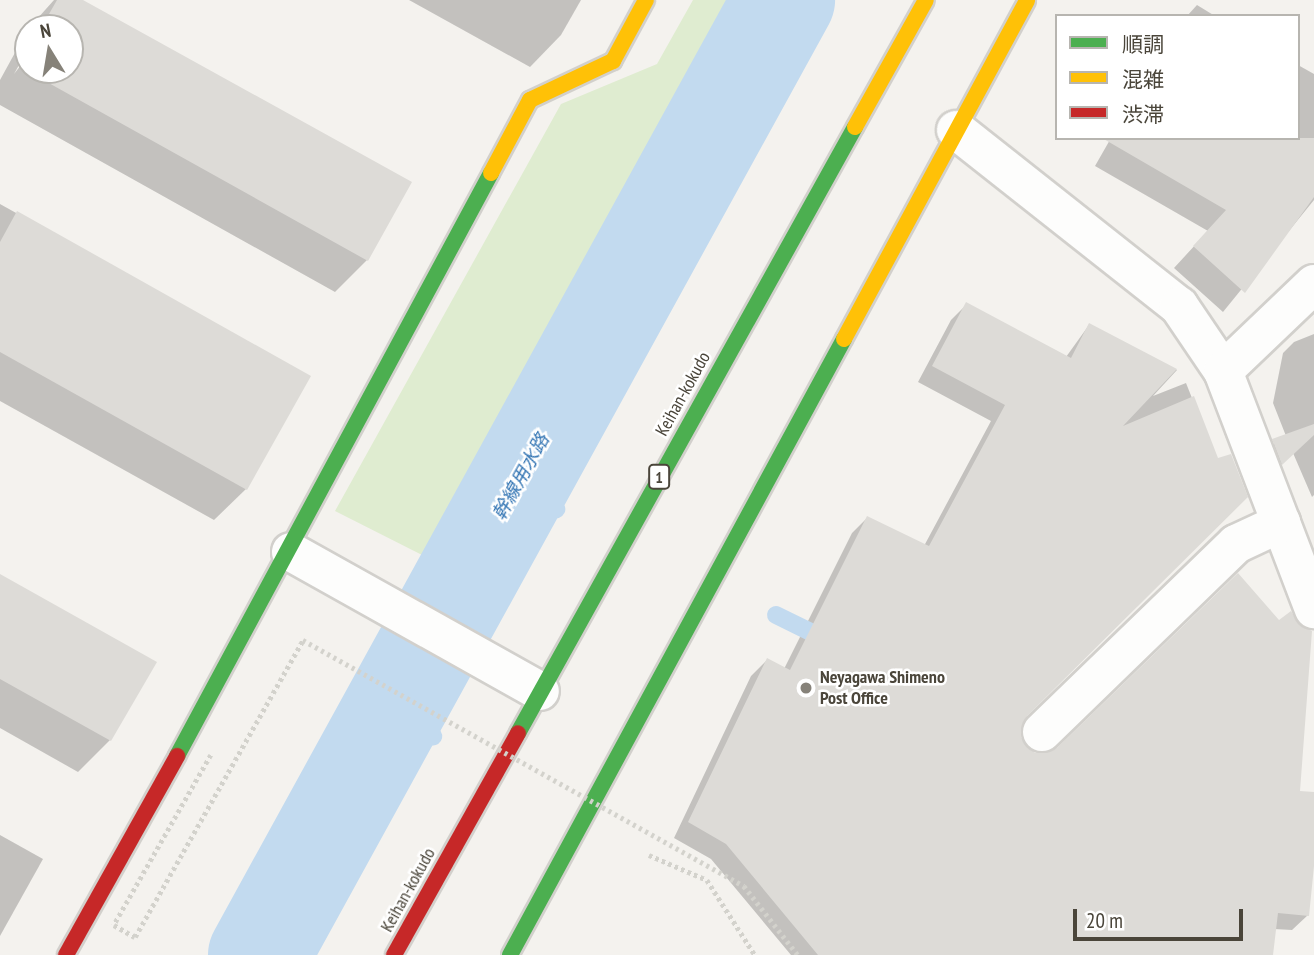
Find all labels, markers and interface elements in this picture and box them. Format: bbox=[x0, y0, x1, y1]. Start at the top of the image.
north arrow bbox=[14, 14, 84, 84]
legend bbox=[1055, 14, 1300, 140]
text: N bbox=[38, 18, 53, 43]
text: 順調 bbox=[1122, 31, 1164, 58]
text: 混雑 bbox=[1122, 66, 1164, 93]
text: 渋滞 bbox=[1122, 101, 1164, 128]
street label: Keihan-kokudo bbox=[651, 348, 715, 440]
water label: 幹線用水路 bbox=[488, 430, 554, 524]
road number: 1 bbox=[647, 464, 671, 490]
place label: Neyagawa Shimeno Post Office bbox=[820, 667, 945, 710]
marker: Neyagawa Shimeno Post Office bbox=[798, 680, 814, 696]
street label: Keihan-kokudo bbox=[376, 844, 440, 936]
scale bar bbox=[1076, 895, 1246, 939]
text: 20 m bbox=[1086, 907, 1123, 934]

